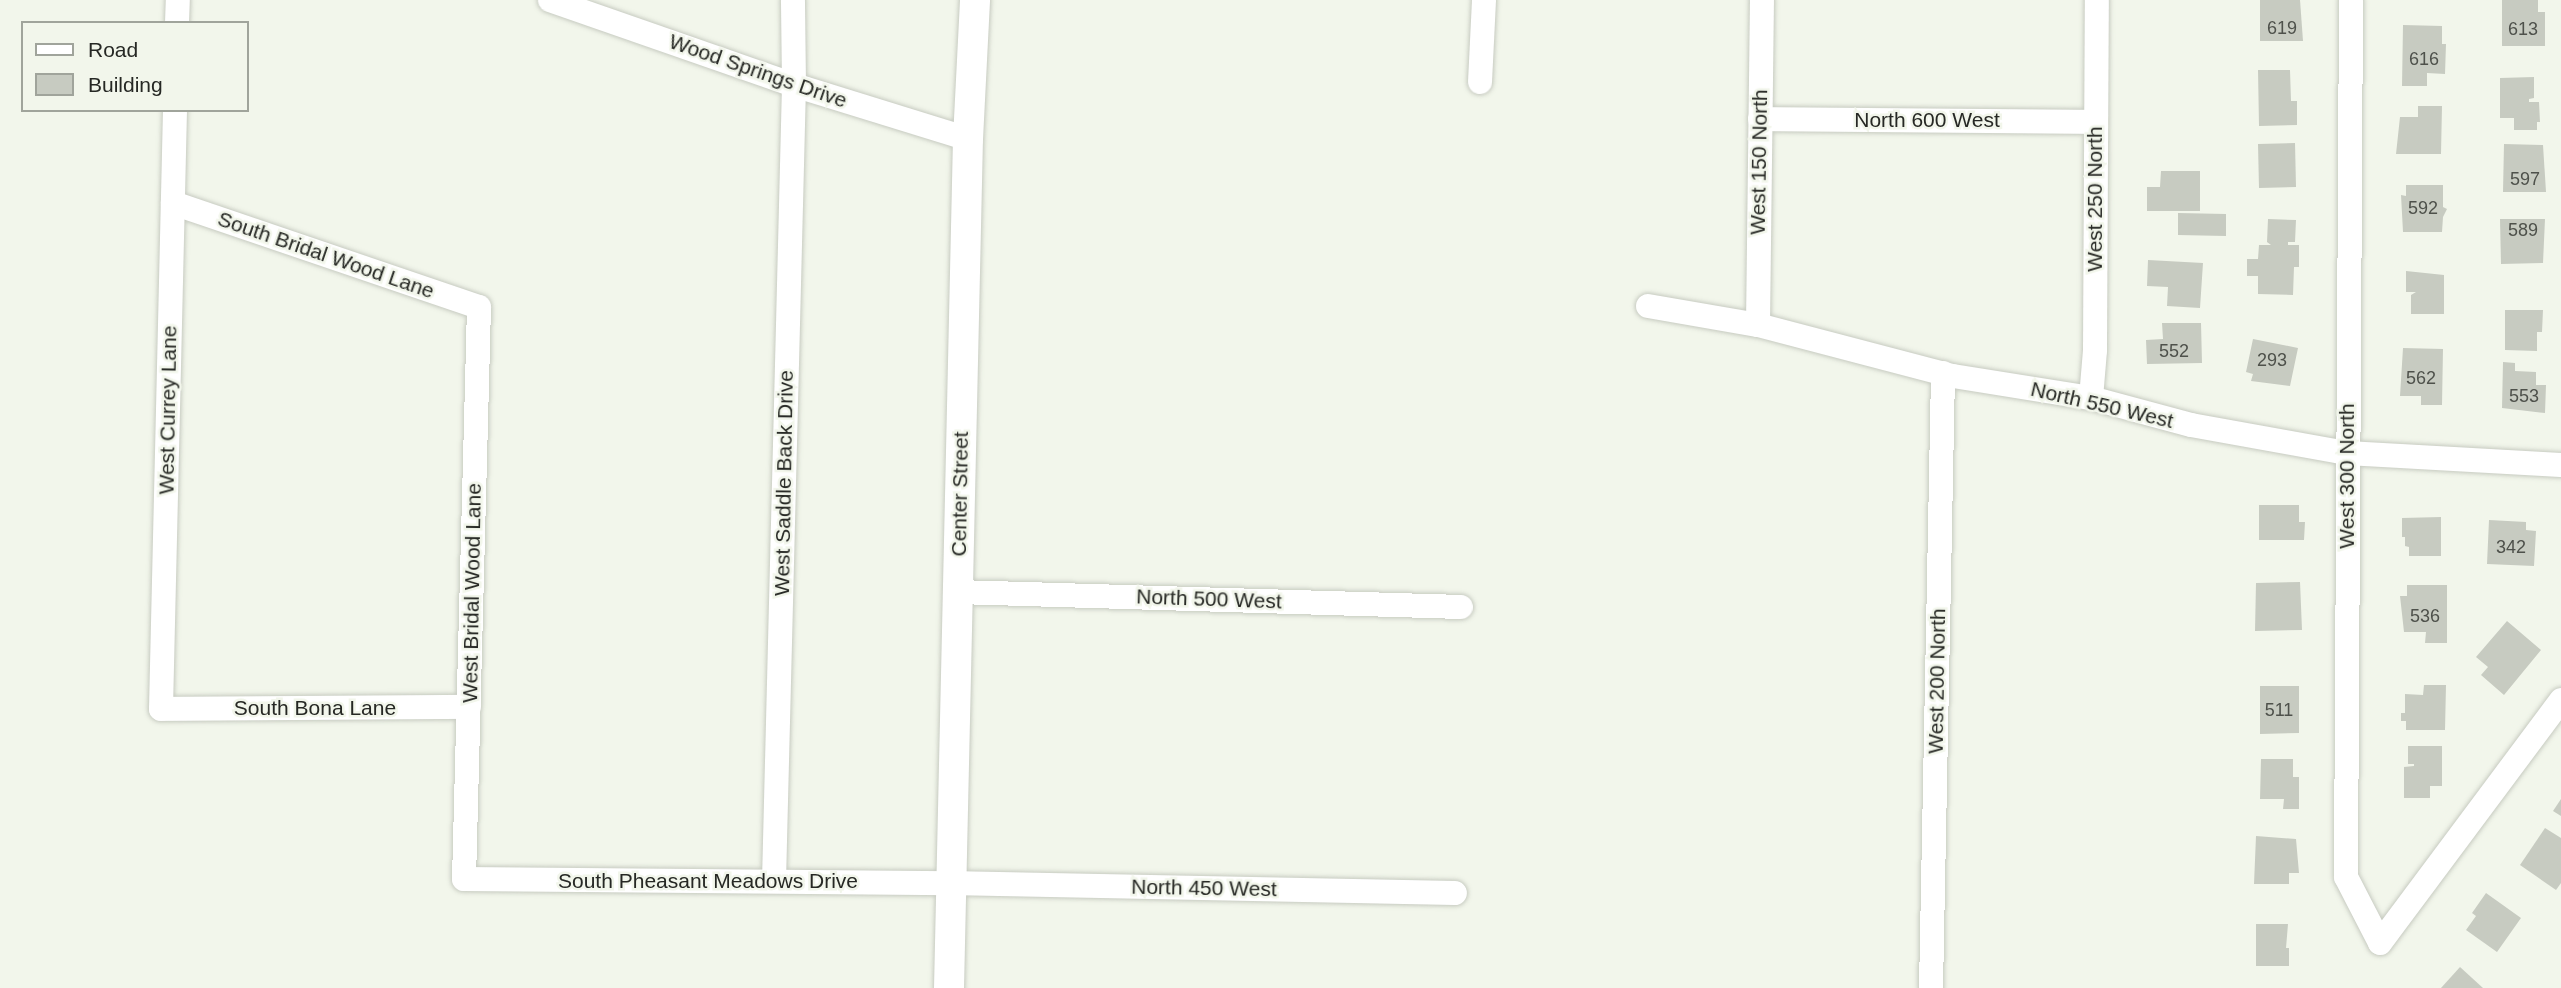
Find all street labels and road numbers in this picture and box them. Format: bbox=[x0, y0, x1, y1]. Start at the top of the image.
street label: Wood Springs Drive bbox=[666, 29, 850, 113]
street label: West 150 North bbox=[1745, 89, 1773, 235]
street label: North 600 West bbox=[1854, 107, 2000, 133]
street label: West 250 North bbox=[2082, 126, 2108, 272]
street label: South Bridal Wood Lane bbox=[214, 206, 438, 304]
street label: West Currey Lane bbox=[154, 325, 182, 495]
street label: West Saddle Back Drive bbox=[769, 370, 799, 596]
street label: North 550 West bbox=[2028, 376, 2176, 434]
street label: West 300 North bbox=[2334, 403, 2360, 549]
street label: Center Street bbox=[946, 431, 974, 557]
street label: West Bridal Wood Lane bbox=[457, 483, 487, 703]
street label: North 500 West bbox=[1136, 584, 1282, 614]
street label: West 200 North bbox=[1923, 608, 1951, 754]
street label: South Bona Lane bbox=[234, 695, 396, 721]
street label: South Pheasant Meadows Drive bbox=[558, 868, 858, 894]
street label: North 450 West bbox=[1131, 874, 1277, 902]

